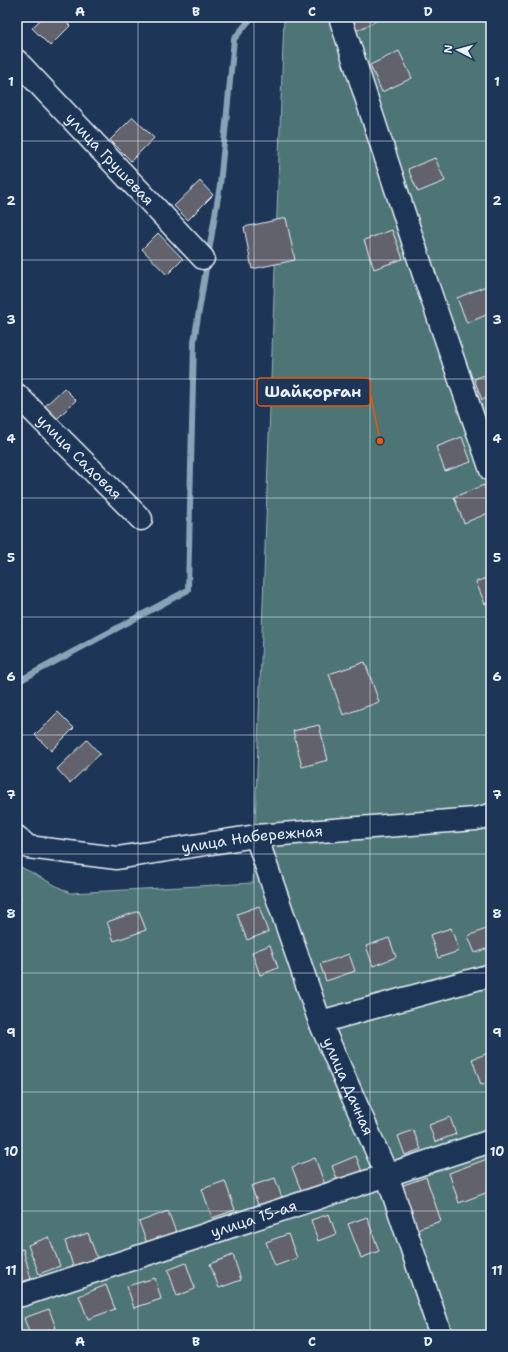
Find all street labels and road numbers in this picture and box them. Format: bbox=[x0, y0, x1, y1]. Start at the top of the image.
street label: улица Грушевая bbox=[61, 108, 158, 210]
street label: улица Садовая bbox=[32, 410, 126, 504]
street label: улица Набережная bbox=[180, 821, 324, 858]
street label: улица Дачная bbox=[318, 1034, 378, 1138]
street label: улица 15-ая bbox=[208, 1195, 299, 1242]

